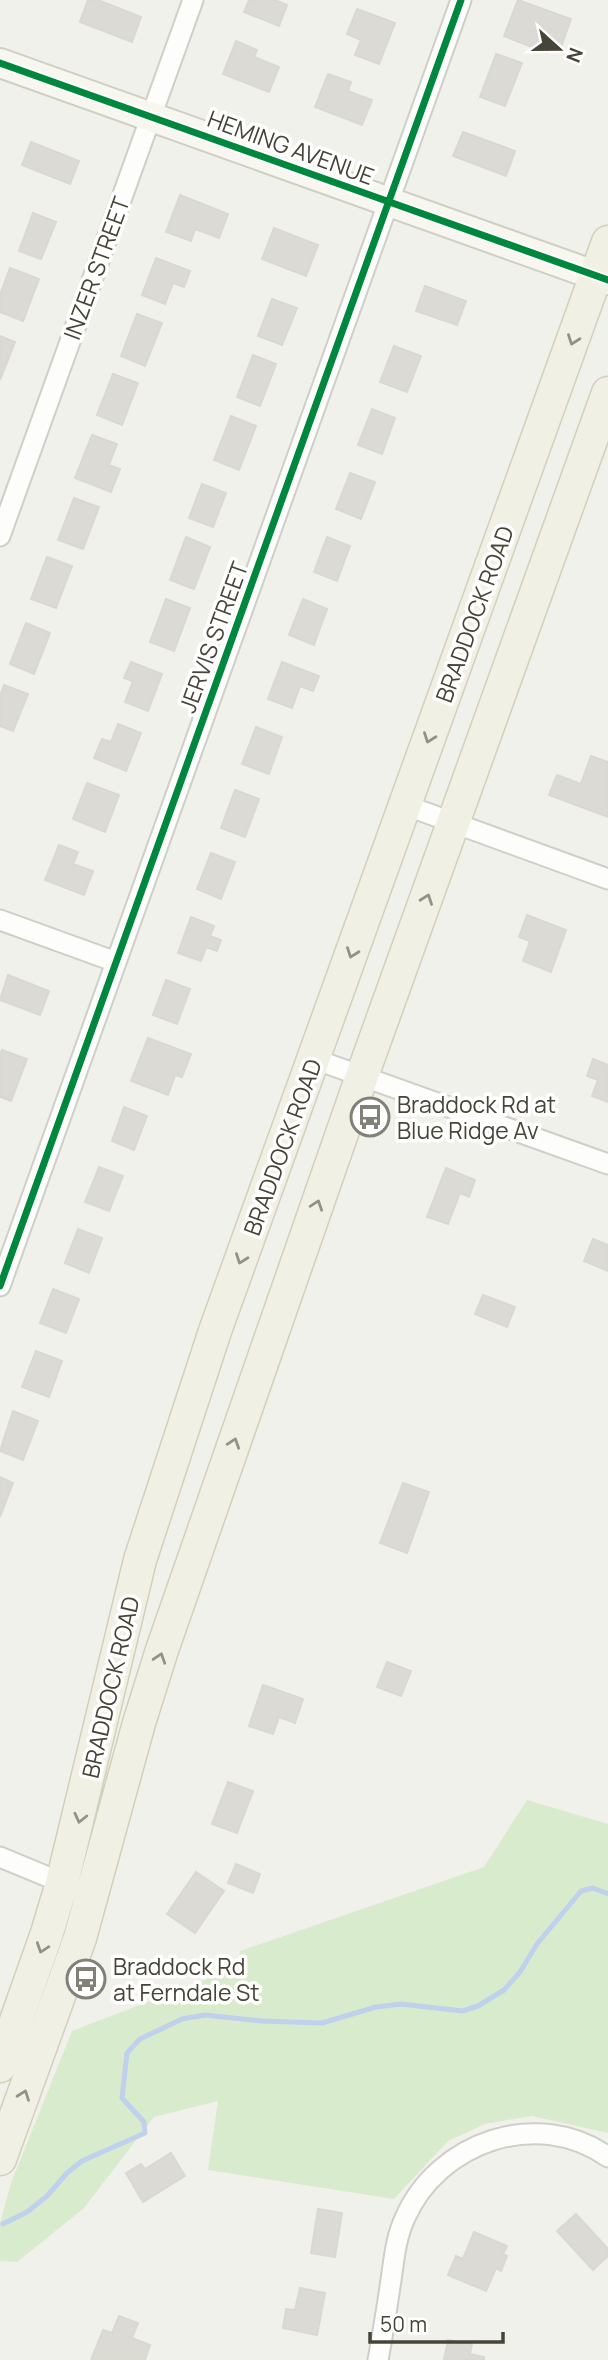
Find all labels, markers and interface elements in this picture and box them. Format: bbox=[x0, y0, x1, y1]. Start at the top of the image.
north arrow bbox=[524, 14, 594, 84]
text: N bbox=[560, 44, 589, 66]
street label: HEMING AVENUE bbox=[203, 102, 379, 192]
street label: INZER STREET bbox=[55, 192, 137, 344]
one-way arrow bbox=[567, 334, 581, 346]
street label: BRADDOCK ROAD bbox=[427, 521, 521, 707]
street label: JERVIS STREET bbox=[171, 557, 255, 717]
one-way arrow bbox=[423, 732, 437, 744]
one-way arrow bbox=[418, 893, 432, 905]
one-way arrow bbox=[346, 946, 360, 958]
street label: BRADDOCK ROAD bbox=[235, 1054, 329, 1240]
place label: Braddock Rd at Blue Ridge Av bbox=[397, 1088, 556, 1146]
bus stop icon: Braddock Rd at Blue Ridge Av bbox=[349, 1096, 391, 1138]
one-way arrow bbox=[309, 1200, 323, 1212]
one-way arrow bbox=[235, 1252, 249, 1264]
one-way arrow bbox=[226, 1437, 240, 1450]
street label: BRADDOCK ROAD bbox=[74, 1593, 146, 1781]
one-way arrow bbox=[152, 1652, 166, 1665]
one-way arrow bbox=[73, 1812, 88, 1824]
one-way arrow bbox=[36, 1941, 50, 1954]
place label: Braddock Rd at Ferndale St bbox=[113, 1950, 259, 2008]
bus stop icon: Braddock Rd at Ferndale St bbox=[65, 1958, 107, 2000]
one-way arrow bbox=[15, 2090, 29, 2102]
scale bar bbox=[370, 2300, 503, 2344]
text: 50 m bbox=[380, 2310, 427, 2338]

